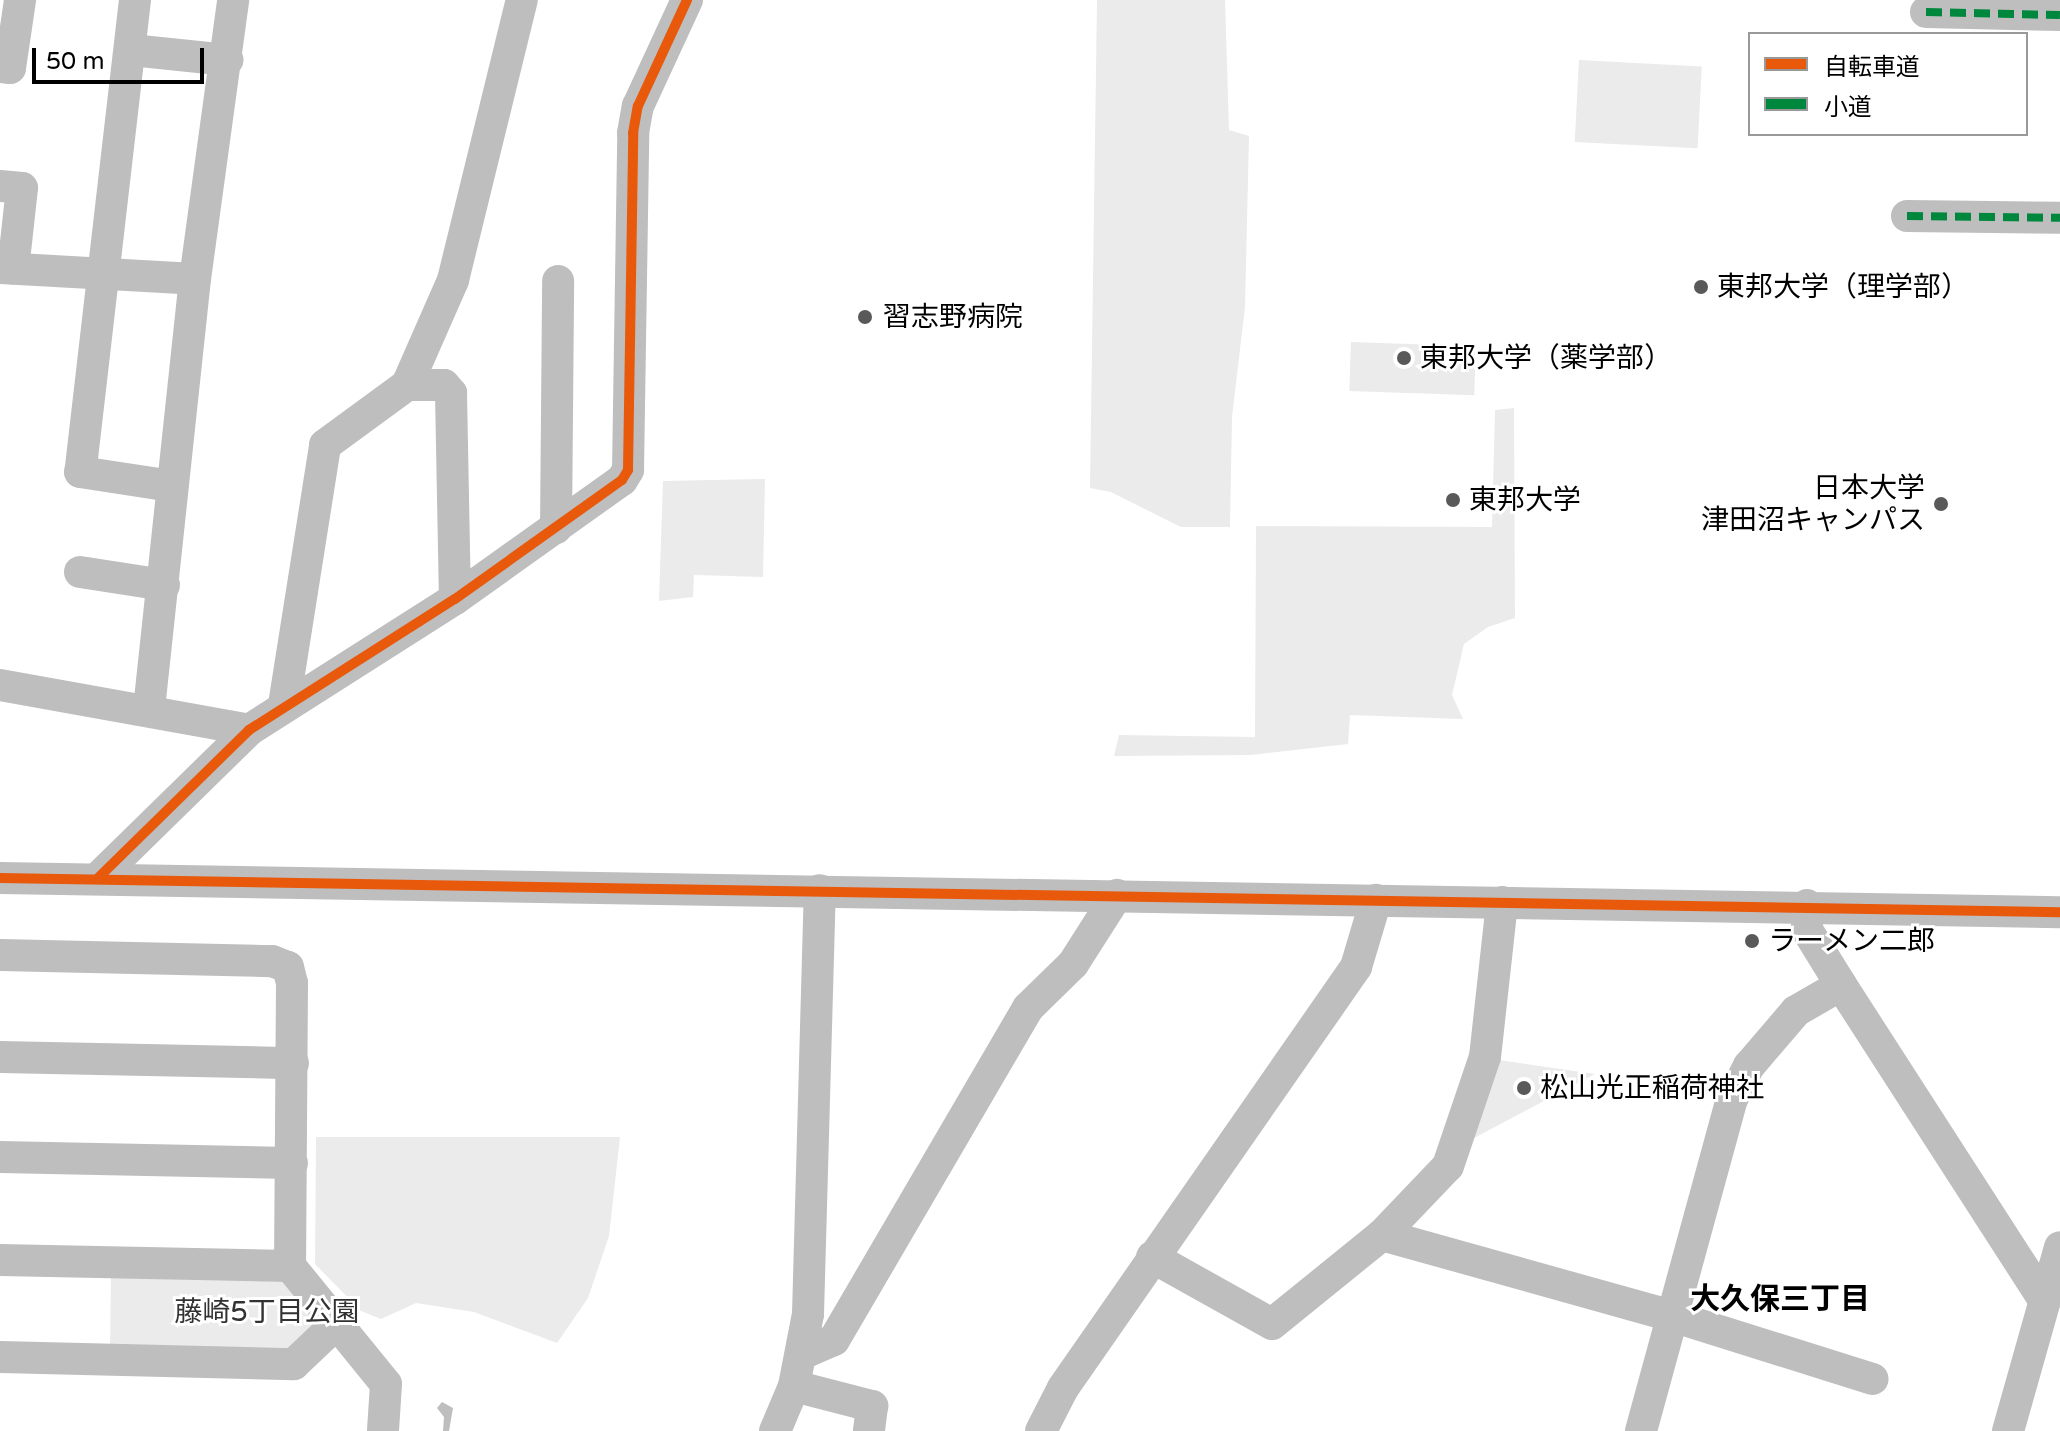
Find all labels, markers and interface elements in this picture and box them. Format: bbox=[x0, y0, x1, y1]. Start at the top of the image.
scale bar bbox=[36, 32, 208, 82]
legend bbox=[1748, 32, 2028, 136]
text: 50 m bbox=[46, 47, 104, 76]
text: 自転車道 bbox=[1824, 53, 1920, 82]
text: 小道 bbox=[1824, 93, 1872, 122]
place label: 東邦大学（理学部） bbox=[1717, 270, 1969, 304]
marker: 東邦大学（理学部） bbox=[1692, 278, 1710, 296]
place label: 習志野病院 bbox=[883, 300, 1023, 334]
marker: 習志野病院 bbox=[854, 306, 876, 328]
place label: 東邦大学（薬学部） bbox=[1420, 341, 1672, 375]
marker: 東邦大学（薬学部） bbox=[1395, 349, 1413, 367]
place label: 日本大学 津田沼キャンパス bbox=[1701, 471, 1925, 537]
place label: 東邦大学 bbox=[1469, 483, 1581, 517]
marker: 東邦大学 bbox=[1444, 491, 1462, 509]
marker: 日本大学 津田沼キャンパス bbox=[1932, 495, 1950, 513]
place label: ラーメン二郎 bbox=[1768, 924, 1936, 958]
marker: ラーメン二郎 bbox=[1743, 932, 1761, 950]
place label: 松山光正稲荷神社 bbox=[1540, 1071, 1764, 1105]
marker: 松山光正稲荷神社 bbox=[1515, 1079, 1533, 1097]
district label: 大久保三丁目 bbox=[1690, 1282, 1870, 1318]
park label: 藤崎5丁目公園 bbox=[174, 1295, 360, 1329]

